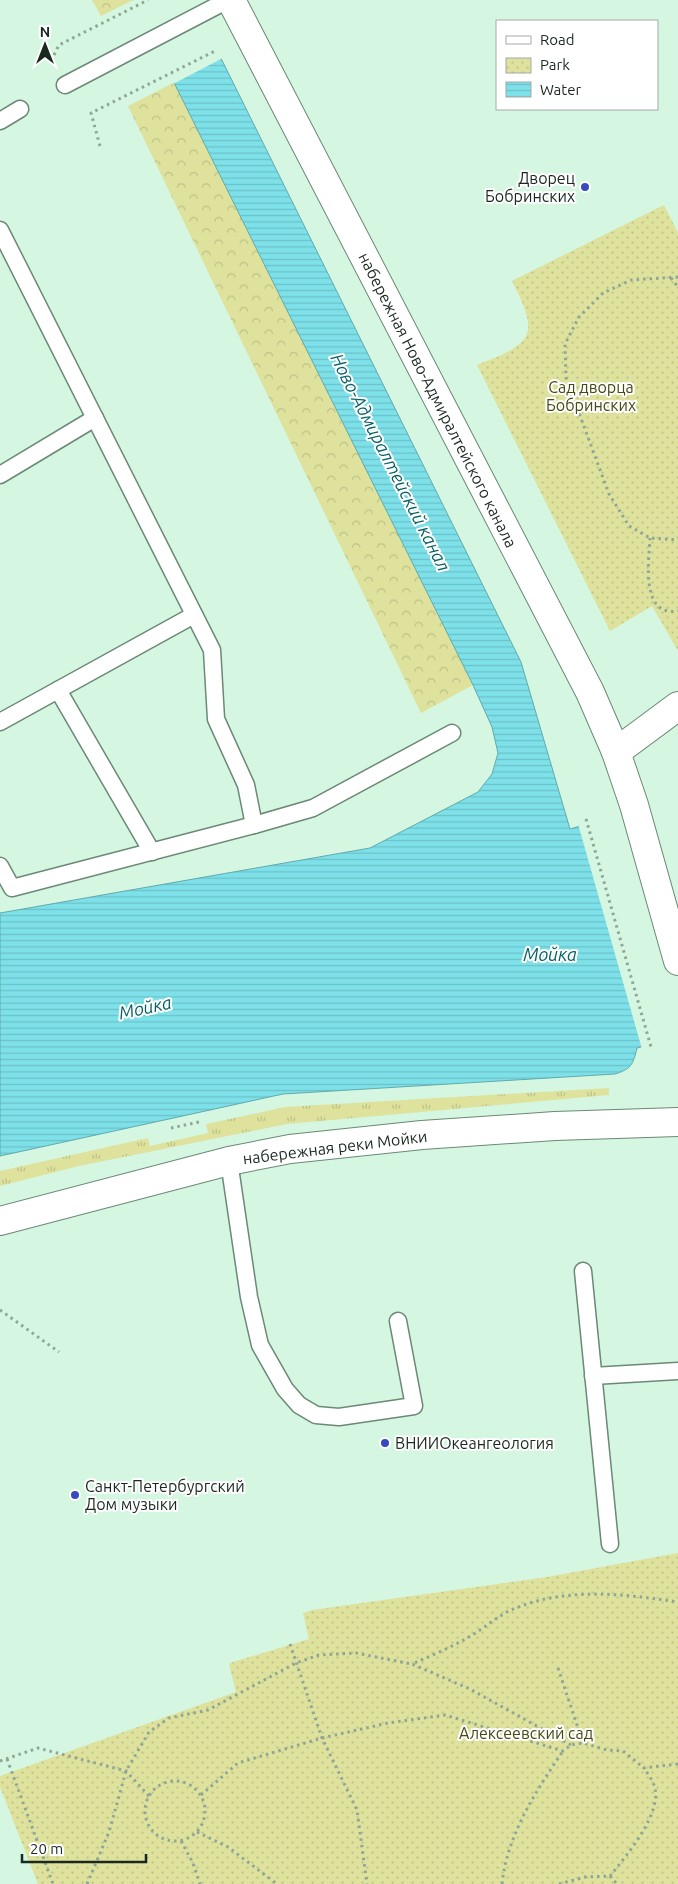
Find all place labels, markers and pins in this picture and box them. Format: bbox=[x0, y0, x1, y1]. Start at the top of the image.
place label: Дворец Бобринских bbox=[485, 169, 575, 205]
marker: Дворец Бобринских bbox=[579, 181, 591, 193]
place label: ВНИИОкеангеология bbox=[395, 1434, 554, 1452]
marker: ВНИИОкеангеология bbox=[379, 1437, 391, 1449]
place label: Санкт-Петербургский Дом музыки bbox=[85, 1477, 245, 1513]
marker: Санкт-Петербургский Дом музыки bbox=[69, 1489, 81, 1501]

